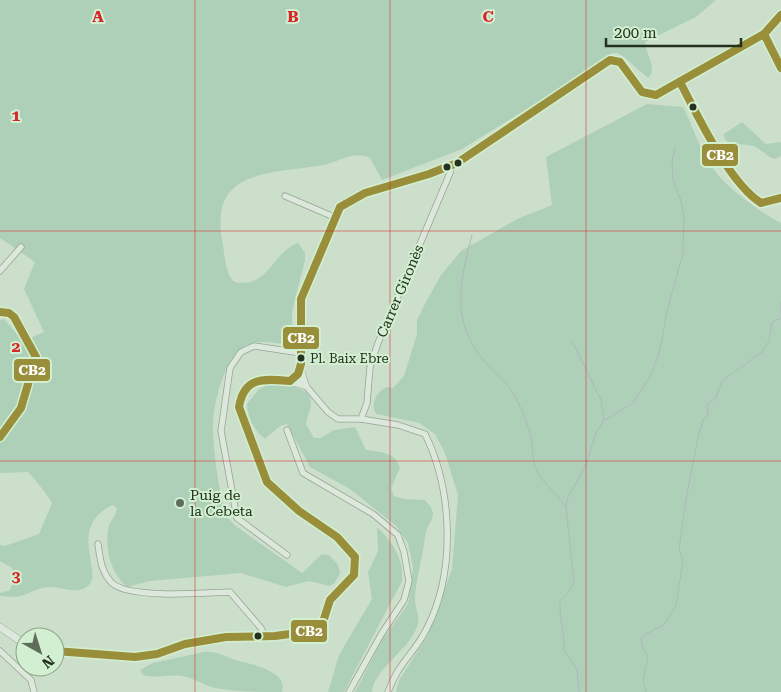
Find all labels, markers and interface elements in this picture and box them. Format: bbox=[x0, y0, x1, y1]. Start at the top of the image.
text: A bbox=[92, 7, 104, 26]
text: B bbox=[287, 7, 299, 26]
text: C bbox=[482, 7, 494, 26]
scale bar bbox=[606, 15, 741, 47]
text: 200 m bbox=[614, 24, 657, 42]
unlabelled marker bbox=[688, 102, 698, 112]
text: 1 bbox=[12, 106, 21, 125]
line badge: CB2 bbox=[701, 143, 739, 167]
text: CB2 bbox=[706, 147, 734, 163]
unlabelled marker bbox=[453, 158, 463, 168]
unlabelled marker bbox=[442, 162, 452, 172]
street label: Carrer Gironès bbox=[373, 242, 427, 340]
line badge: CB2 bbox=[282, 326, 320, 350]
text: CB2 bbox=[287, 330, 315, 346]
text: 2 bbox=[12, 337, 21, 356]
place label: Pl. Baix Ebre bbox=[310, 351, 389, 366]
marker: Pl. Baix Ebre bbox=[296, 353, 306, 363]
line badge: CB2 bbox=[13, 358, 51, 382]
text: CB2 bbox=[18, 362, 46, 378]
place label: Puig de la Cebeta bbox=[190, 487, 253, 519]
marker: Puig de la Cebeta bbox=[174, 497, 186, 509]
text: 3 bbox=[12, 567, 21, 586]
line badge: CB2 bbox=[290, 619, 328, 643]
text: CB2 bbox=[295, 623, 323, 639]
north arrow bbox=[15, 627, 65, 677]
unlabelled marker bbox=[253, 631, 263, 641]
text: N bbox=[39, 652, 57, 672]

